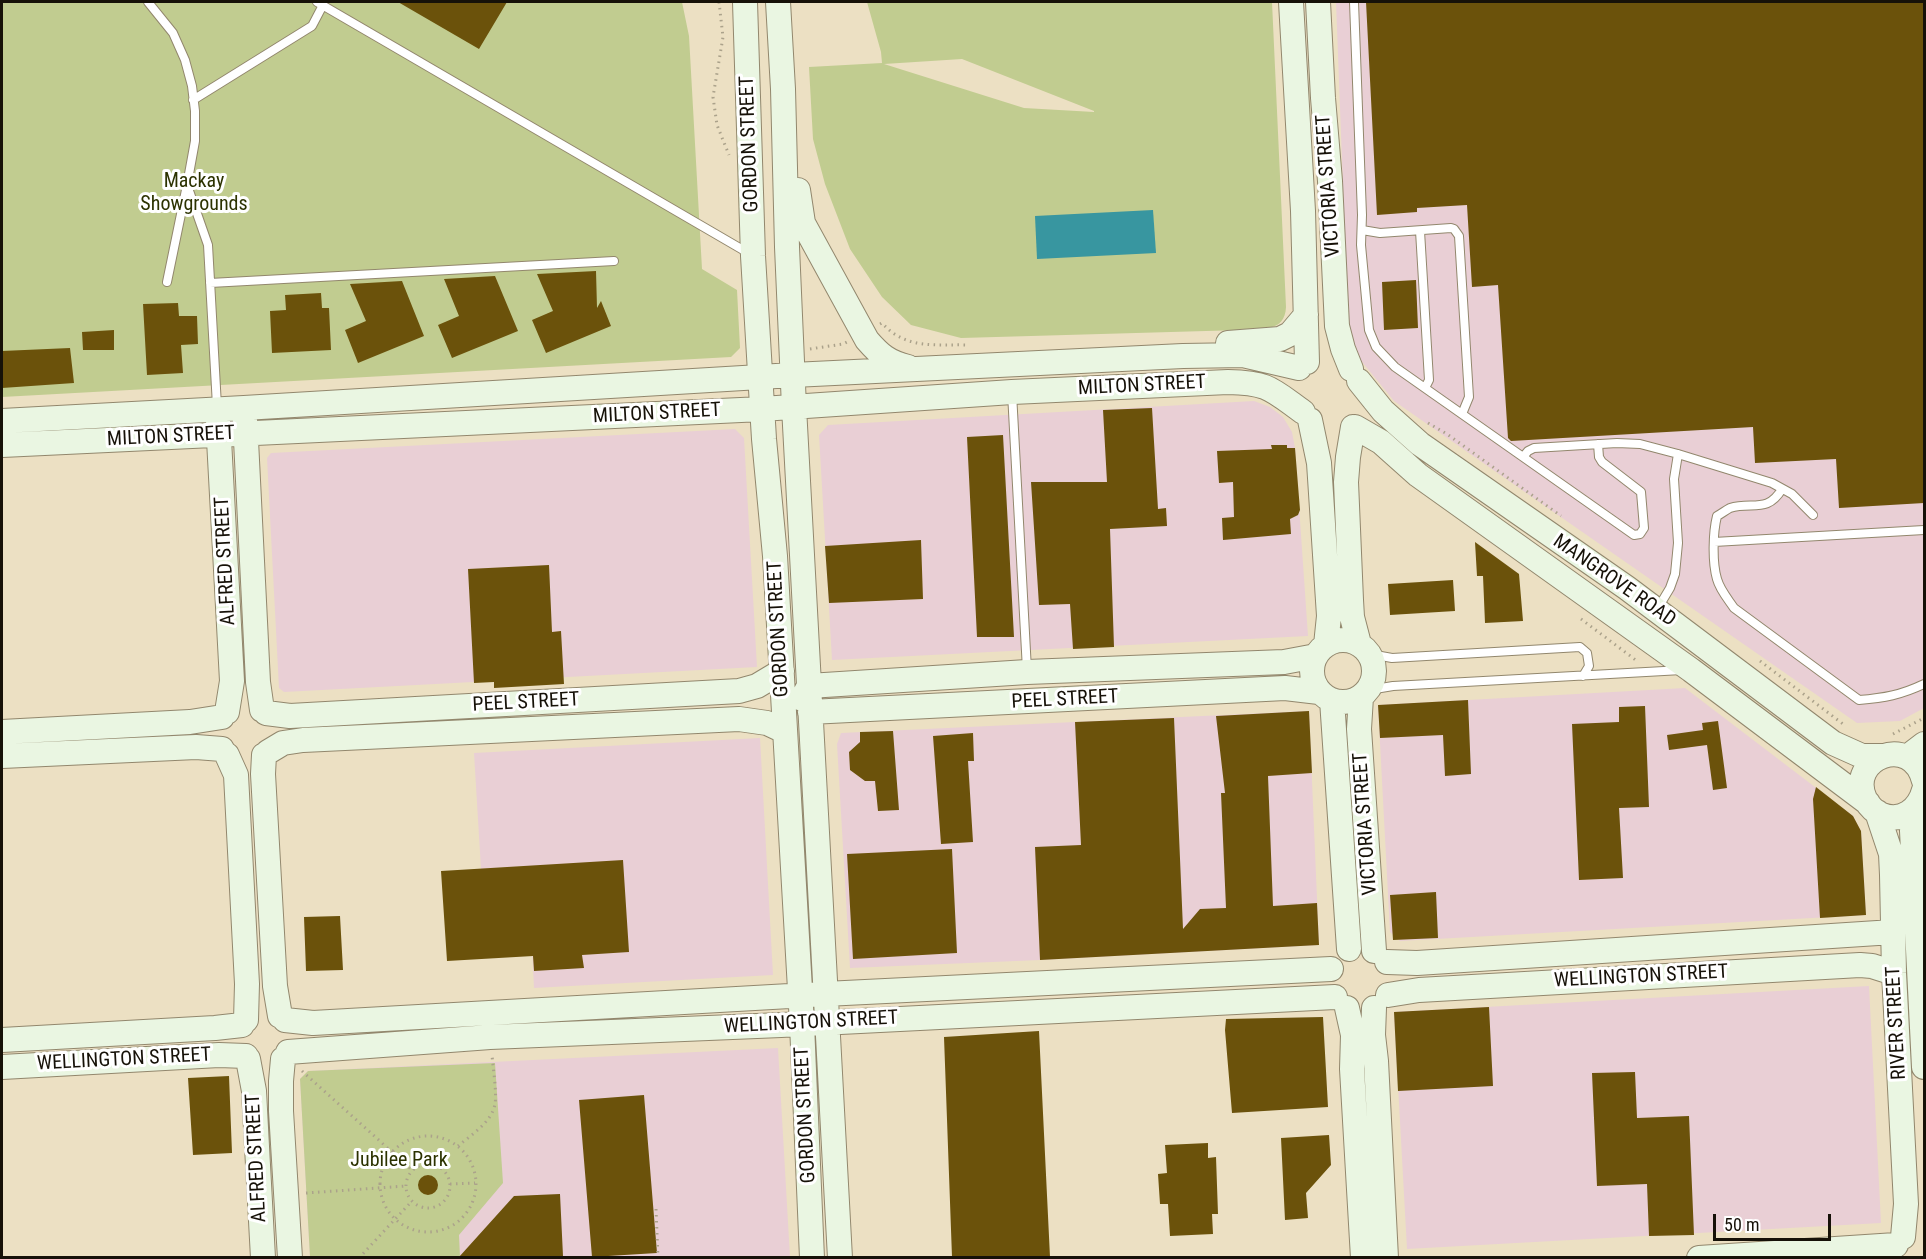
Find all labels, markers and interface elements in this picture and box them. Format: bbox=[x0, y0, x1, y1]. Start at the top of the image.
street label: GORDON STREET bbox=[736, 75, 764, 213]
street label: VICTORIA STREET bbox=[1312, 114, 1346, 258]
park label: Mackay Showgrounds bbox=[140, 170, 248, 217]
street label: MILTON STREET bbox=[1077, 371, 1207, 401]
street label: MILTON STREET bbox=[592, 399, 722, 429]
street label: MILTON STREET bbox=[106, 422, 236, 452]
street label: ALFRED STREET bbox=[211, 496, 241, 626]
street label: MANGROVE ROAD bbox=[1548, 530, 1680, 632]
street label: GORDON STREET bbox=[763, 560, 795, 698]
street label: PEEL STREET bbox=[1011, 685, 1119, 715]
street label: PEEL STREET bbox=[472, 688, 580, 718]
street label: VICTORIA STREET bbox=[1349, 752, 1383, 896]
street label: WELLINGTON STREET bbox=[1553, 960, 1729, 994]
street label: RIVER STREET bbox=[1882, 966, 1912, 1080]
street label: WELLINGTON STREET bbox=[723, 1006, 899, 1040]
street label: WELLINGTON STREET bbox=[36, 1043, 212, 1077]
street label: GORDON STREET bbox=[790, 1046, 822, 1184]
street label: ALFRED STREET bbox=[242, 1093, 272, 1223]
park label: Jubilee Park bbox=[350, 1149, 448, 1173]
scale bar bbox=[1716, 1202, 1834, 1240]
text: 50 m bbox=[1724, 1214, 1759, 1235]

